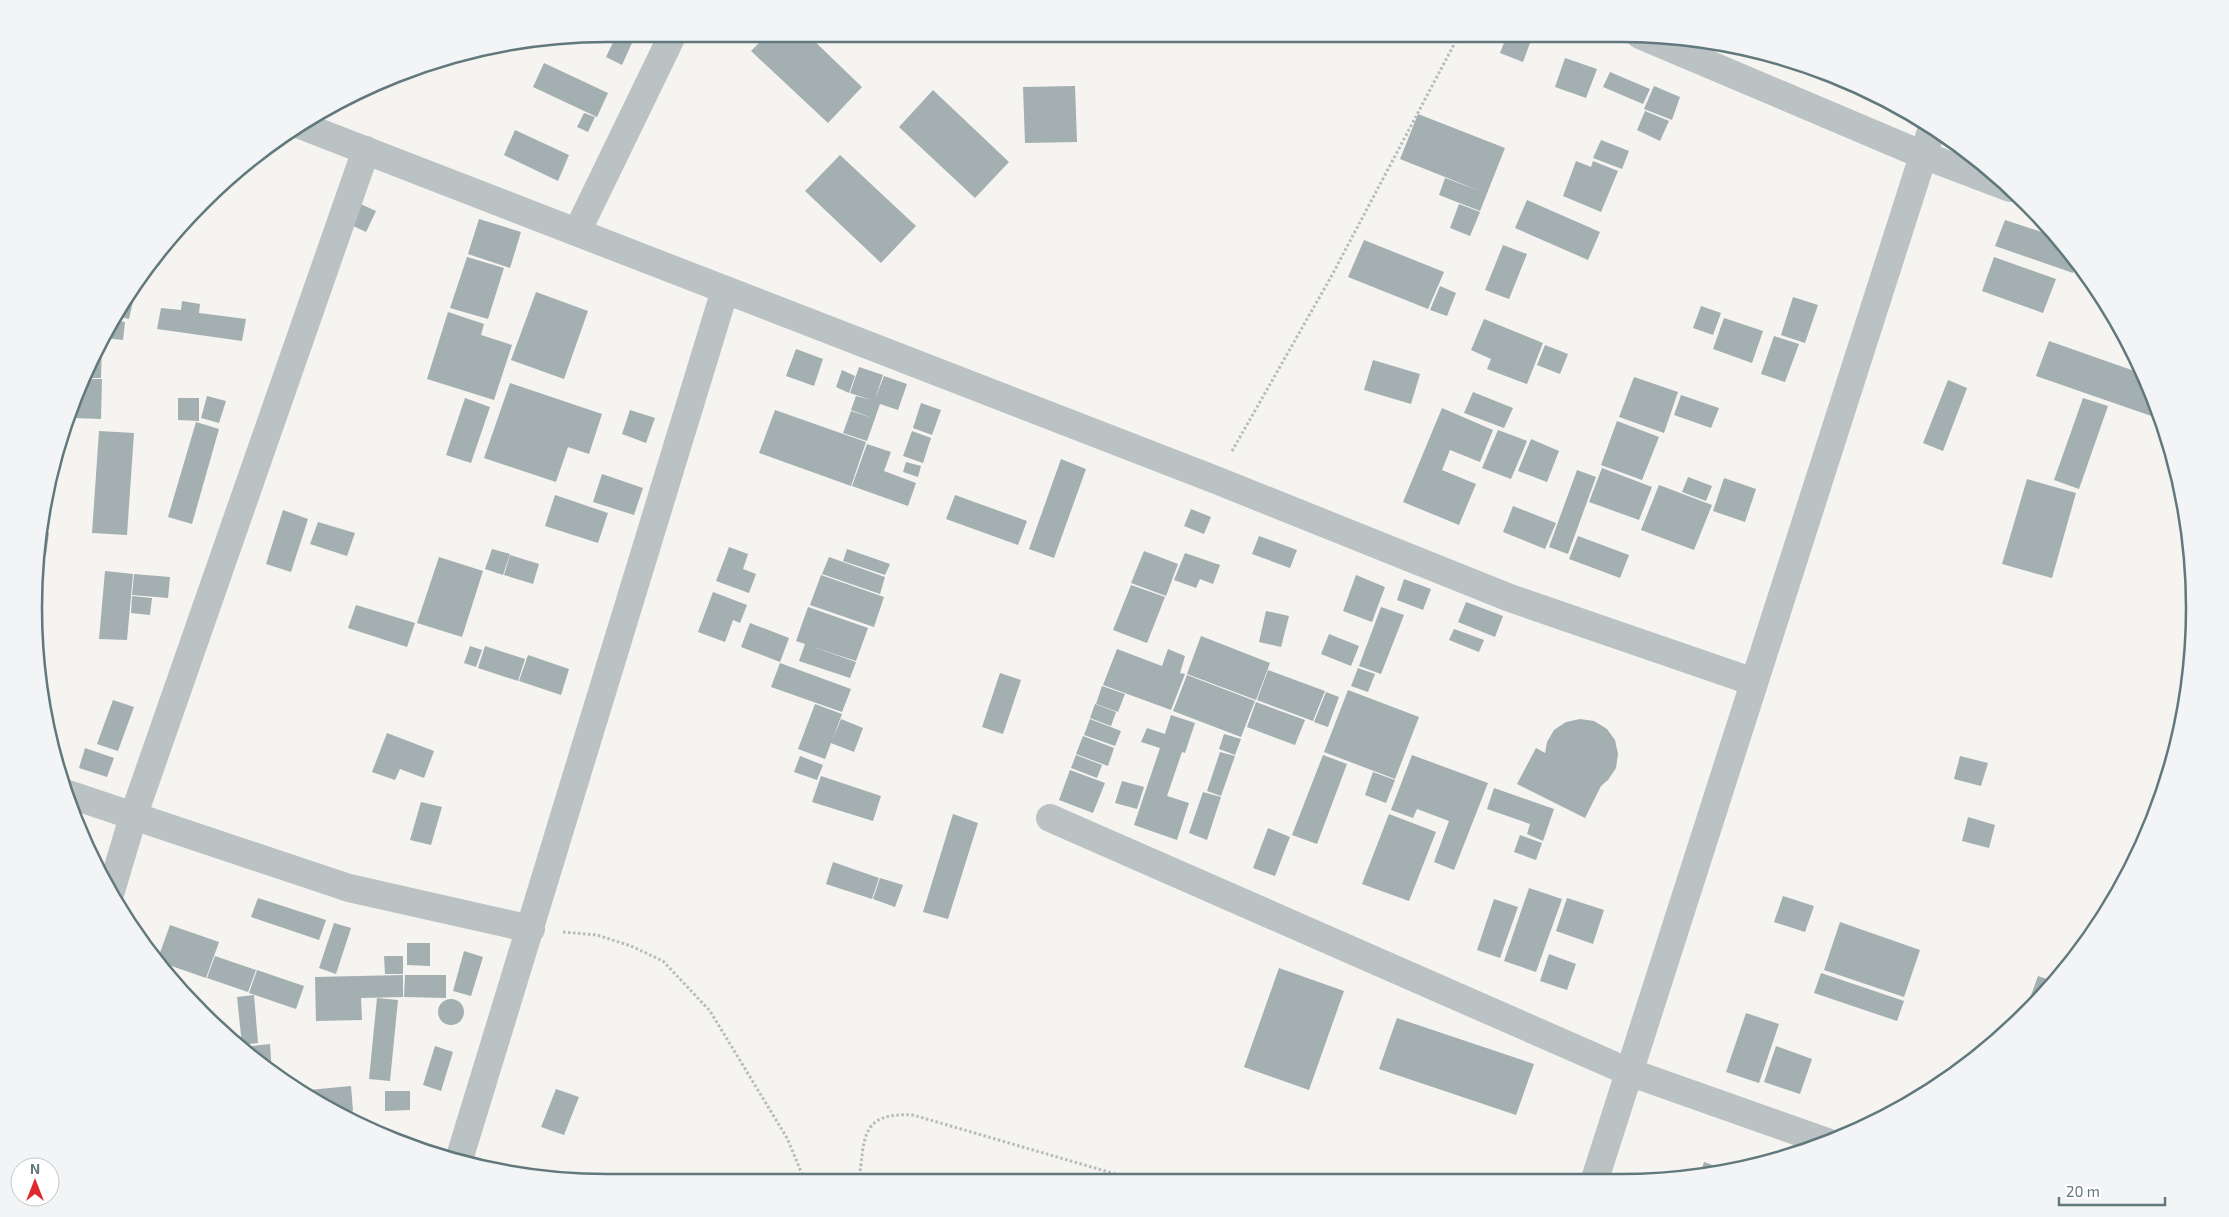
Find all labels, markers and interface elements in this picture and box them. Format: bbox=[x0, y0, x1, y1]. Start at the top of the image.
north arrow bbox=[10, 1157, 60, 1207]
text: N bbox=[30, 1160, 40, 1177]
scale bar bbox=[2059, 1174, 2165, 1206]
text: 20 m bbox=[2066, 1182, 2100, 1200]

